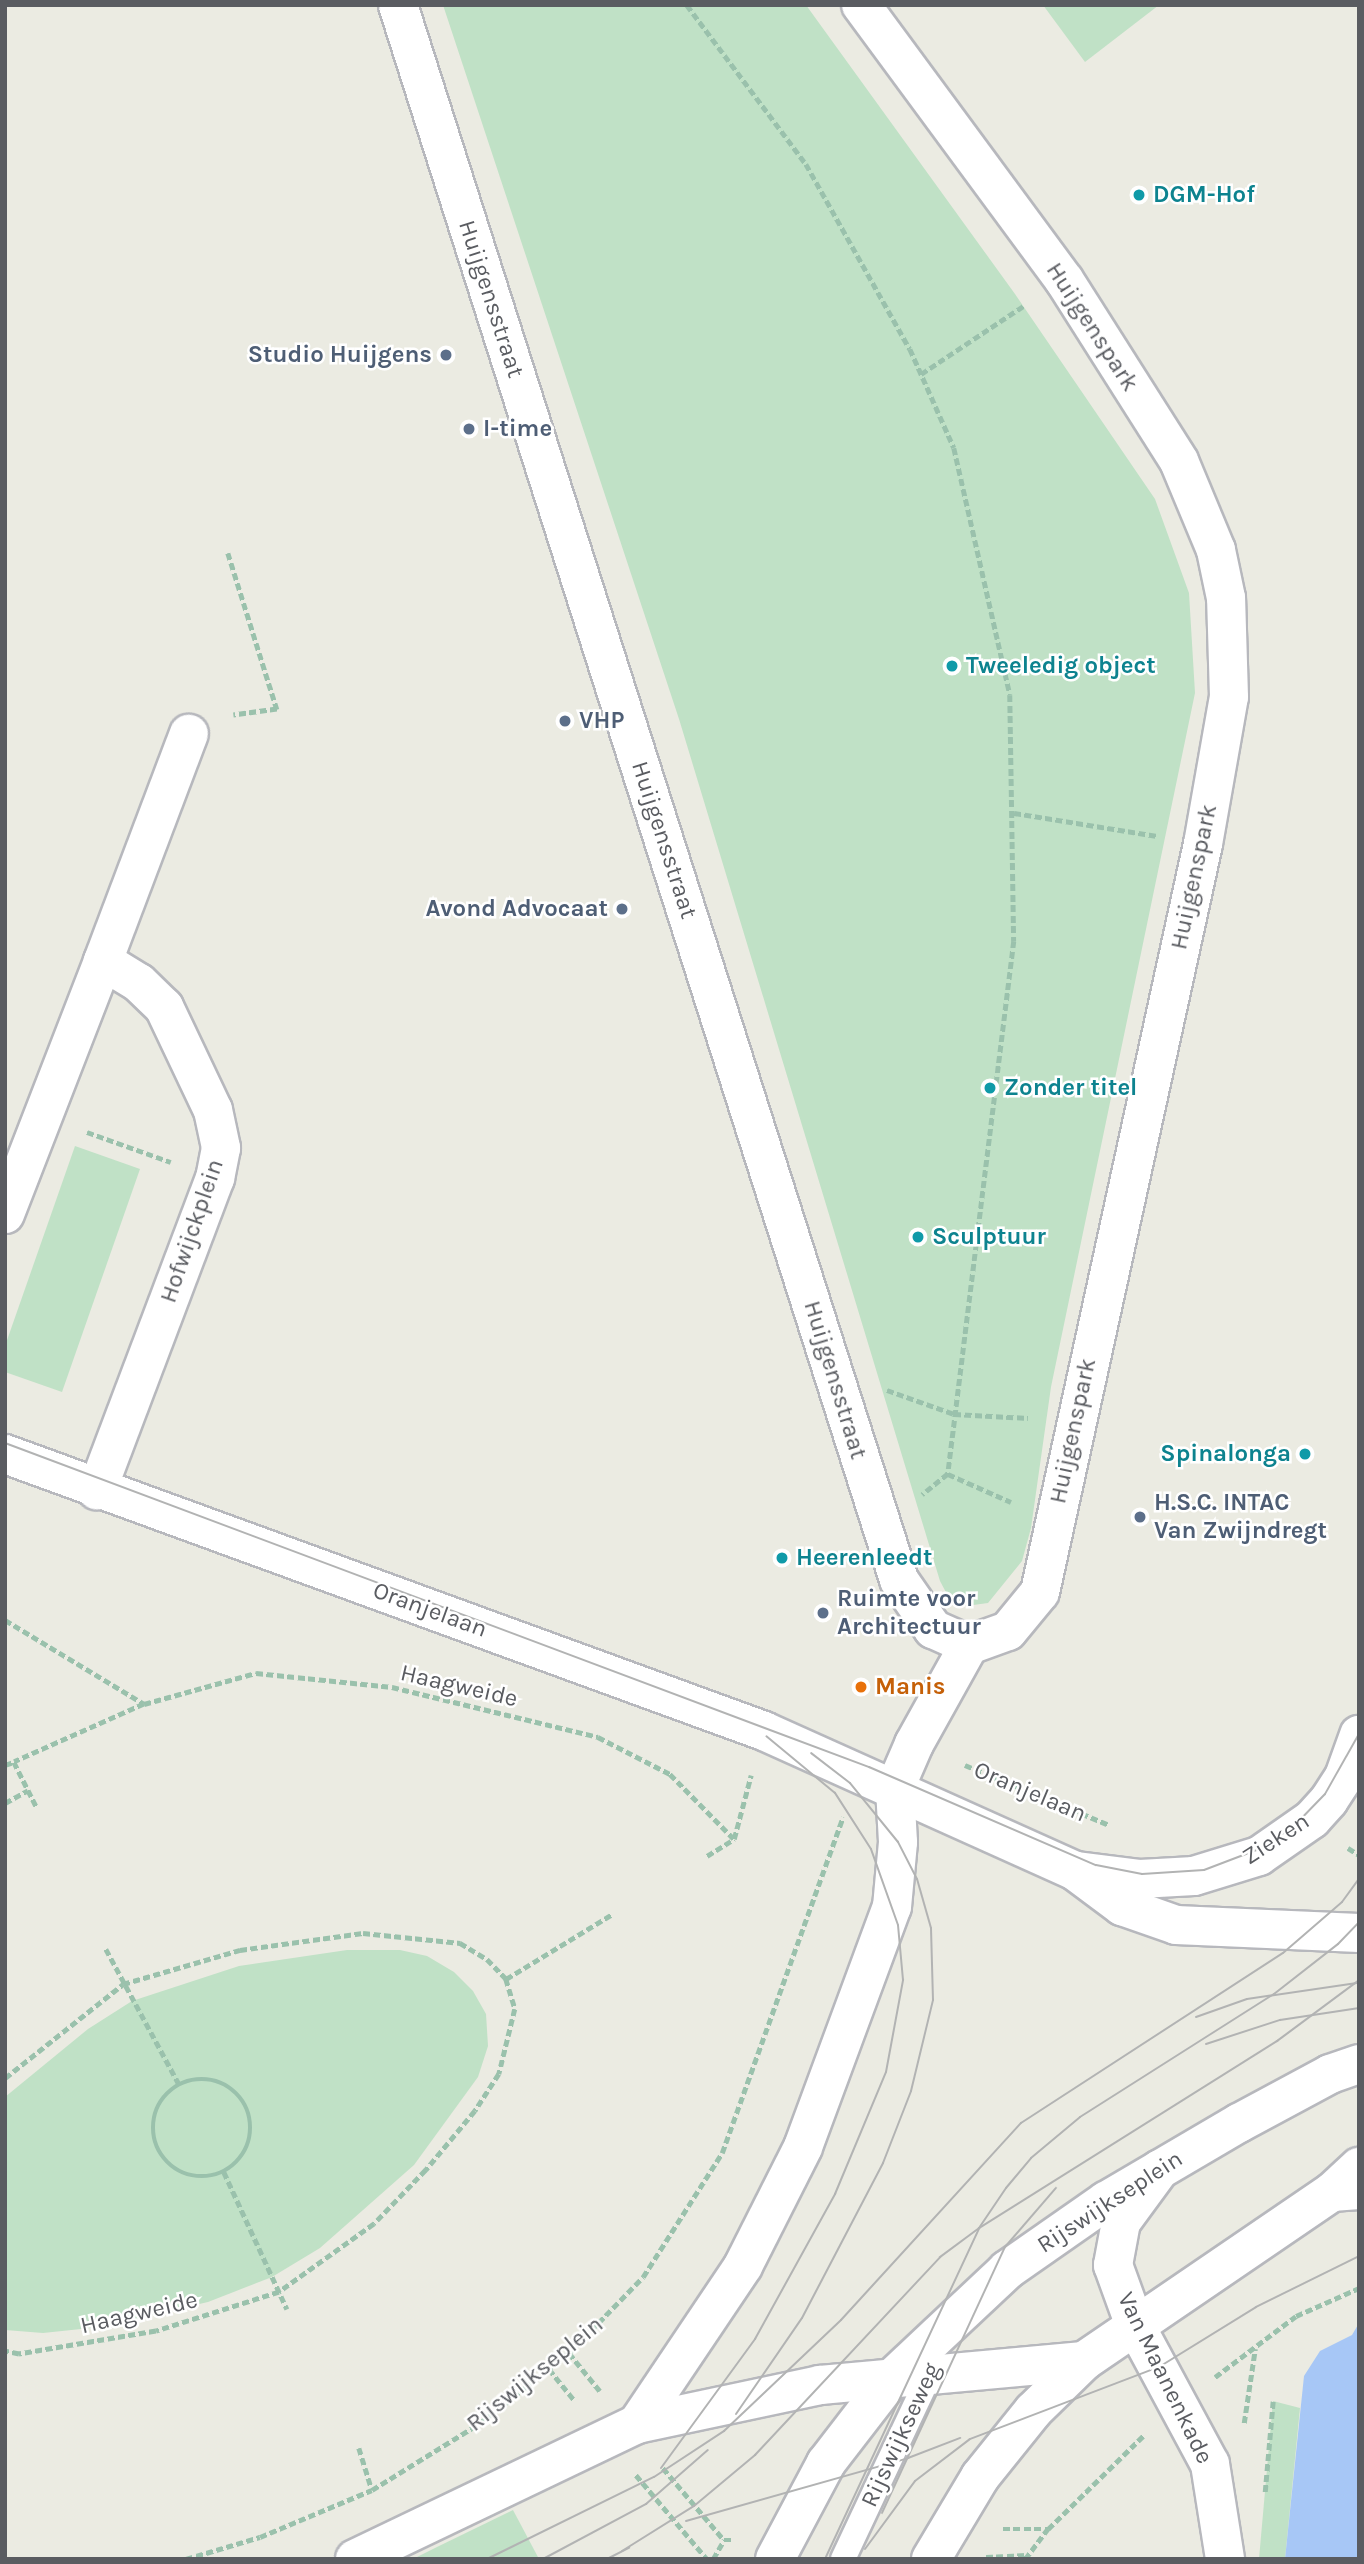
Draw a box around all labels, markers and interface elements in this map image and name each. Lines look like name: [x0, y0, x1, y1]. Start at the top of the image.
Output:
place label: DGM-Hof: [1153, 181, 1255, 209]
marker: DGM-Hof: [1131, 187, 1147, 203]
street label: Huijgensstraat: [452, 217, 530, 381]
street label: Huijgenspark: [1040, 257, 1144, 397]
place label: Studio Huijgens: [248, 341, 432, 369]
marker: Studio Huijgens: [438, 347, 454, 363]
place label: I-time: [483, 415, 552, 443]
marker: I-time: [461, 421, 477, 437]
place label: Tweeledig object: [966, 652, 1156, 680]
marker: Tweeledig object: [944, 658, 960, 674]
place label: VHP: [579, 707, 624, 735]
marker: VHP: [557, 713, 573, 729]
street label: Huijgensstraat: [625, 758, 703, 922]
street label: Huijgenspark: [1165, 802, 1223, 952]
place label: Avond Advocaat: [426, 895, 608, 923]
marker: Avond Advocaat: [614, 901, 630, 917]
place label: Zonder titel: [1004, 1074, 1137, 1102]
marker: Zonder titel: [982, 1080, 998, 1096]
street label: Hofwijckplein: [154, 1155, 230, 1307]
place label: Sculptuur: [932, 1223, 1046, 1251]
marker: Sculptuur: [910, 1229, 926, 1245]
street label: Huijgensstraat: [797, 1297, 873, 1463]
street label: Huijgenspark: [1044, 1356, 1102, 1506]
place label: Spinalonga: [1160, 1440, 1291, 1468]
marker: Spinalonga: [1297, 1446, 1313, 1462]
place label: H.S.C. INTAC Van Zwijndregt: [1154, 1489, 1327, 1545]
marker: H.S.C. INTAC Van Zwijndregt: [1132, 1509, 1148, 1525]
place label: Heerenleedt: [796, 1544, 932, 1572]
marker: Heerenleedt: [774, 1550, 790, 1566]
street label: Oranjelaan: [369, 1576, 491, 1644]
place label: Ruimte voor Architectuur: [837, 1585, 981, 1641]
marker: Ruimte voor Architectuur: [815, 1605, 831, 1621]
street label: Haagweide: [398, 1659, 520, 1713]
place label: Manis: [875, 1673, 946, 1701]
marker: Manis: [853, 1679, 869, 1695]
street label: Oranjelaan: [969, 1755, 1091, 1829]
street label: Zieken: [1237, 1807, 1315, 1871]
street label: Rijswijkseplein: [1032, 2144, 1188, 2260]
street label: Haagweide: [78, 2286, 200, 2340]
street label: Van Maanenkade: [1111, 2287, 1219, 2469]
street label: Rijswijkseplein: [461, 2310, 609, 2438]
street label: Rijswijkseweg: [855, 2358, 947, 2512]

